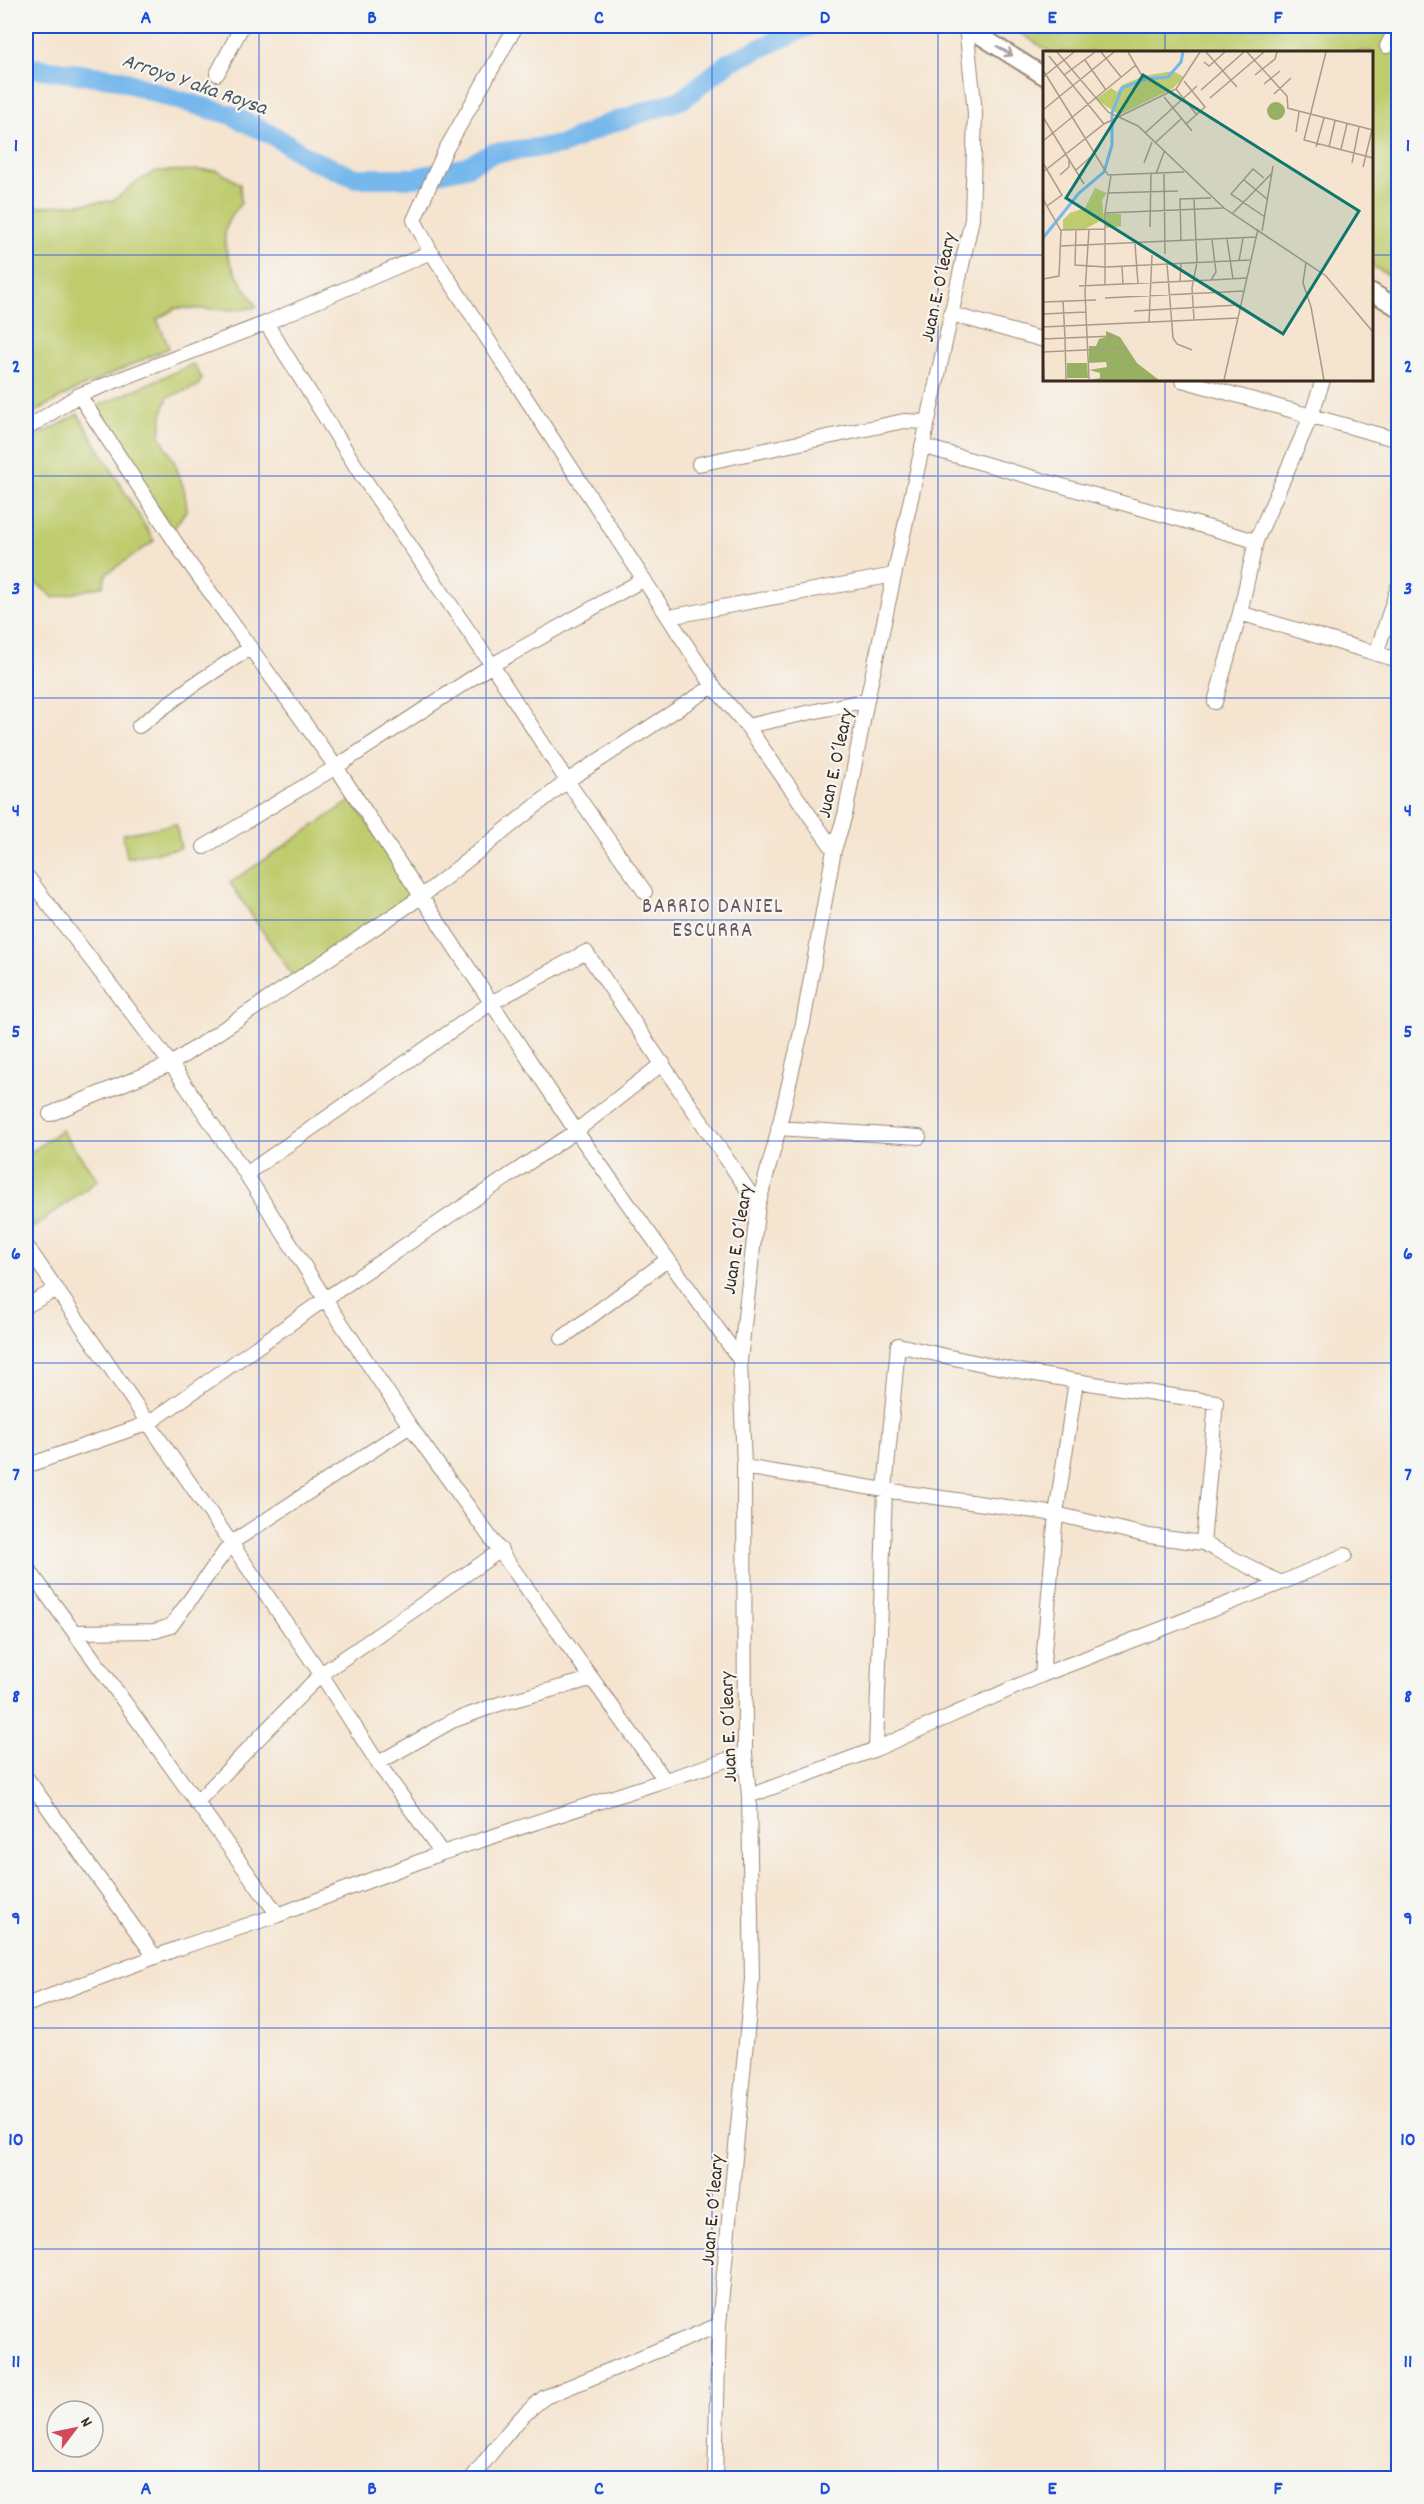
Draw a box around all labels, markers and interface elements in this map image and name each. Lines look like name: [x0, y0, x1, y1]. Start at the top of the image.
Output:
text: A: [141, 5, 152, 33]
text: B: [367, 5, 377, 33]
text: C: [594, 5, 604, 33]
text: D: [820, 5, 831, 33]
text: E: [1047, 5, 1057, 33]
text: F: [1274, 5, 1284, 33]
one-way arrow: [996, 45, 1013, 57]
water label: Arroyo Y aka Roysa: [118, 47, 272, 125]
inset map: [1043, 51, 1373, 381]
text: 1: [14, 133, 18, 161]
text: 1: [1406, 133, 1410, 161]
street label: Juan E. O´leary: [915, 230, 965, 345]
text: 2: [12, 354, 20, 382]
text: 2: [1404, 354, 1412, 382]
text: 3: [12, 576, 20, 604]
text: 3: [1404, 576, 1412, 604]
street label: Juan E. O´leary: [812, 706, 862, 821]
text: 4: [12, 798, 20, 826]
text: 4: [1404, 798, 1412, 826]
district label: BARRIO DANIEL ESCURRA: [642, 893, 784, 947]
text: 5: [11, 1019, 21, 1047]
text: 5: [1403, 1019, 1413, 1047]
street label: Juan E. O´leary: [716, 1182, 762, 1296]
text: 6: [11, 1241, 21, 1269]
text: 6: [1403, 1241, 1413, 1269]
text: 7: [12, 1462, 20, 1490]
text: 7: [1404, 1462, 1412, 1490]
street label: Juan E. O´leary: [714, 1670, 746, 1783]
text: 8: [12, 1684, 20, 1712]
text: 8: [1404, 1684, 1412, 1712]
text: 9: [11, 1906, 21, 1934]
text: 9: [1403, 1906, 1413, 1934]
text: 10: [8, 2127, 24, 2155]
text: 10: [1400, 2127, 1416, 2155]
street label: Juan E. O´leary: [695, 2153, 733, 2267]
text: 11: [12, 2349, 20, 2377]
text: 11: [1404, 2349, 1412, 2377]
north arrow: [45, 2399, 105, 2459]
text: N: [74, 2413, 97, 2432]
text: A: [141, 2476, 152, 2504]
text: B: [367, 2476, 377, 2504]
text: C: [594, 2476, 604, 2504]
text: D: [820, 2476, 831, 2504]
text: E: [1047, 2476, 1057, 2504]
text: F: [1274, 2476, 1284, 2504]

